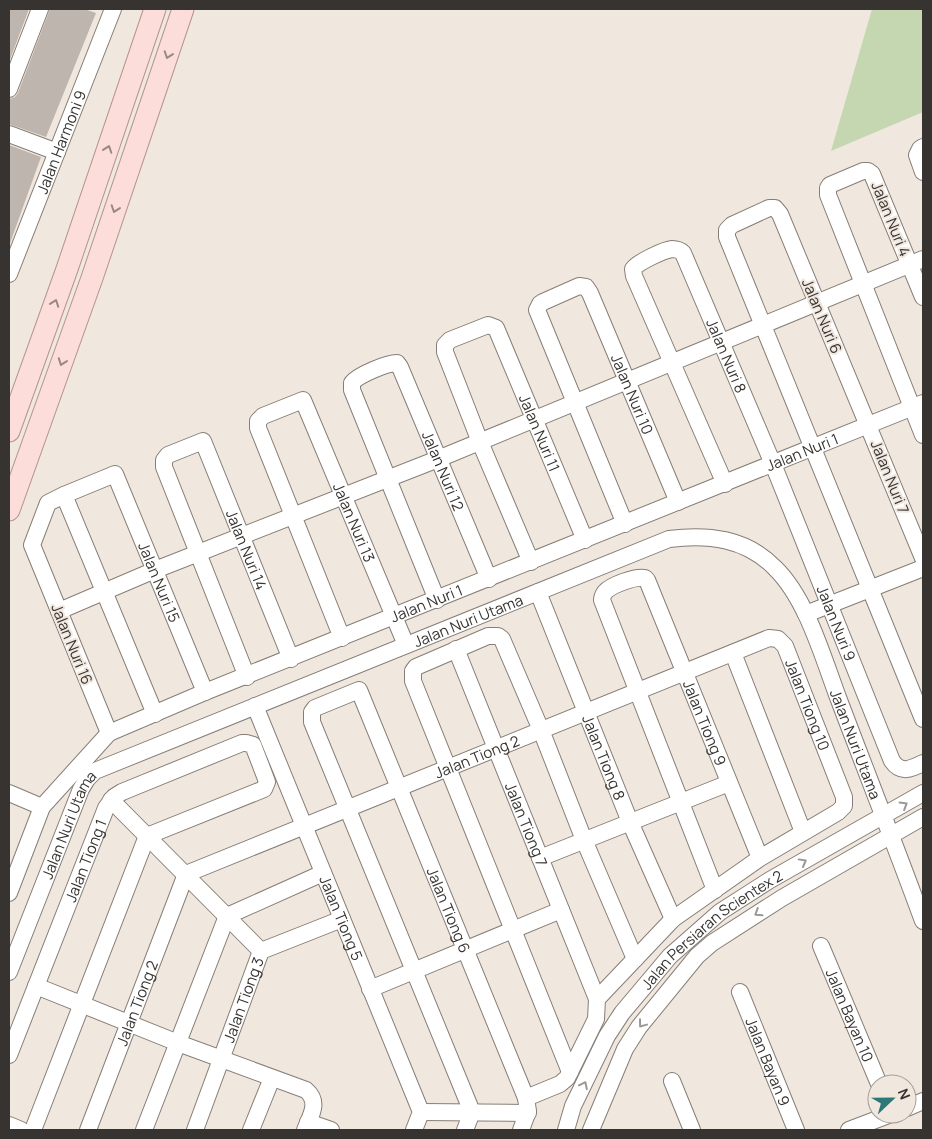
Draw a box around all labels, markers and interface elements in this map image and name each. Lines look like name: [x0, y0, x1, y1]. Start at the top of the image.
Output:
one-way arrow: [163, 50, 173, 59]
street label: Jalan Harmoni 9: [31, 87, 91, 197]
one-way arrow: [102, 145, 112, 154]
street label: Jalan Nuri 4: [866, 178, 916, 260]
one-way arrow: [111, 204, 121, 213]
street label: Jalan Nuri 6: [797, 275, 847, 357]
one-way arrow: [49, 299, 59, 308]
street label: Jalan Nuri 8: [702, 315, 752, 396]
street label: Jalan Nuri 10: [606, 351, 659, 437]
one-way arrow: [58, 357, 68, 366]
street label: Jalan Nuri 11: [514, 391, 566, 475]
street label: Jalan Nuri 12: [417, 428, 470, 514]
street label: Jalan Nuri 1: [763, 428, 841, 476]
street label: Jalan Nuri 7: [866, 437, 914, 517]
street label: Jalan Nuri 13: [328, 479, 380, 565]
street label: Jalan Nuri 14: [221, 506, 273, 593]
street label: Jalan Nuri 15: [134, 539, 185, 625]
street label: Jalan Nuri 1: [387, 579, 466, 627]
street label: Jalan Nuri 9: [812, 582, 861, 664]
street label: Jalan Nuri Utama: [410, 589, 526, 652]
street label: Jalan Nuri 16: [46, 601, 98, 687]
street label: Jalan Tiong 10: [781, 656, 835, 753]
street label: Jalan Tiong 9: [678, 677, 732, 769]
street label: Jalan Nuri Utama: [825, 686, 886, 802]
street label: Jalan Tiong 8: [578, 712, 631, 803]
street label: Jalan Tiong 2: [431, 730, 523, 783]
street label: Jalan Nuri Utama: [36, 765, 101, 882]
street label: Jalan Tiong 7: [500, 779, 553, 869]
one-way arrow: [898, 802, 907, 812]
street label: Jalan Tiong 1: [60, 816, 111, 905]
one-way arrow: [797, 858, 806, 868]
street label: Jalan Tiong 6: [422, 864, 476, 956]
street label: Jalan Persiaran Scientex 2: [636, 865, 786, 994]
street label: Jalan Tiong 5: [315, 872, 368, 964]
one-way arrow: [755, 907, 764, 916]
street label: Jalan Tiong 3: [218, 954, 268, 1045]
street label: Jalan Tiong 2: [111, 957, 162, 1049]
street label: Jalan Bayan 10: [821, 965, 879, 1065]
street label: Jalan Bayan 9: [741, 1014, 795, 1109]
one-way arrow: [639, 1018, 648, 1028]
north arrow: [867, 1074, 917, 1124]
one-way arrow: [577, 1081, 588, 1090]
text: N: [894, 1086, 915, 1102]

